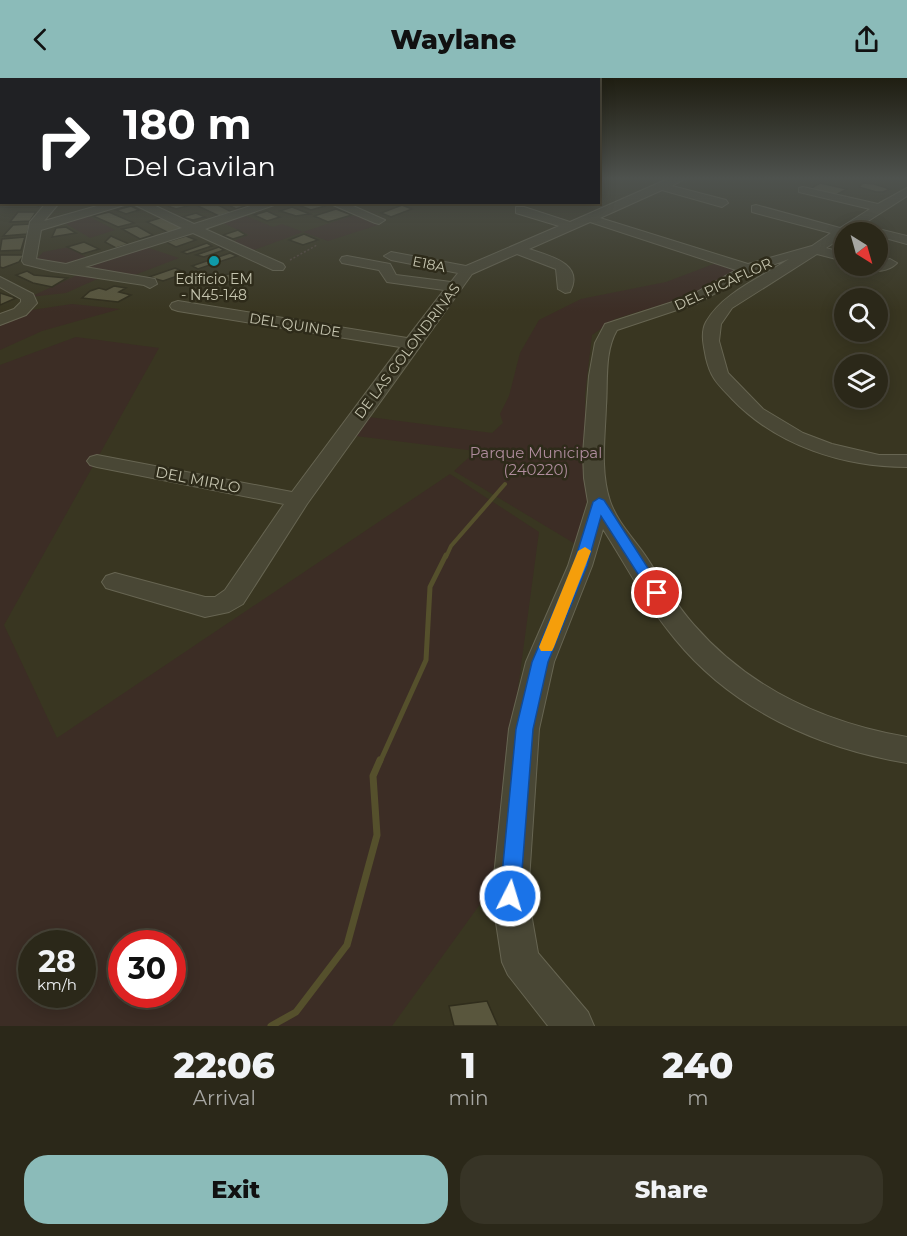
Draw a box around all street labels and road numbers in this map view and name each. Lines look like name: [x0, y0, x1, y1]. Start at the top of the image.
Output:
street label: E18A: [411, 252, 448, 276]
street label: DEL PICAFLOR: [671, 254, 775, 314]
street label: DE LAS GOLONDRINAS: [350, 280, 464, 422]
street label: DEL QUINDE: [248, 309, 342, 341]
street label: DEL MIRLO: [154, 462, 242, 497]

